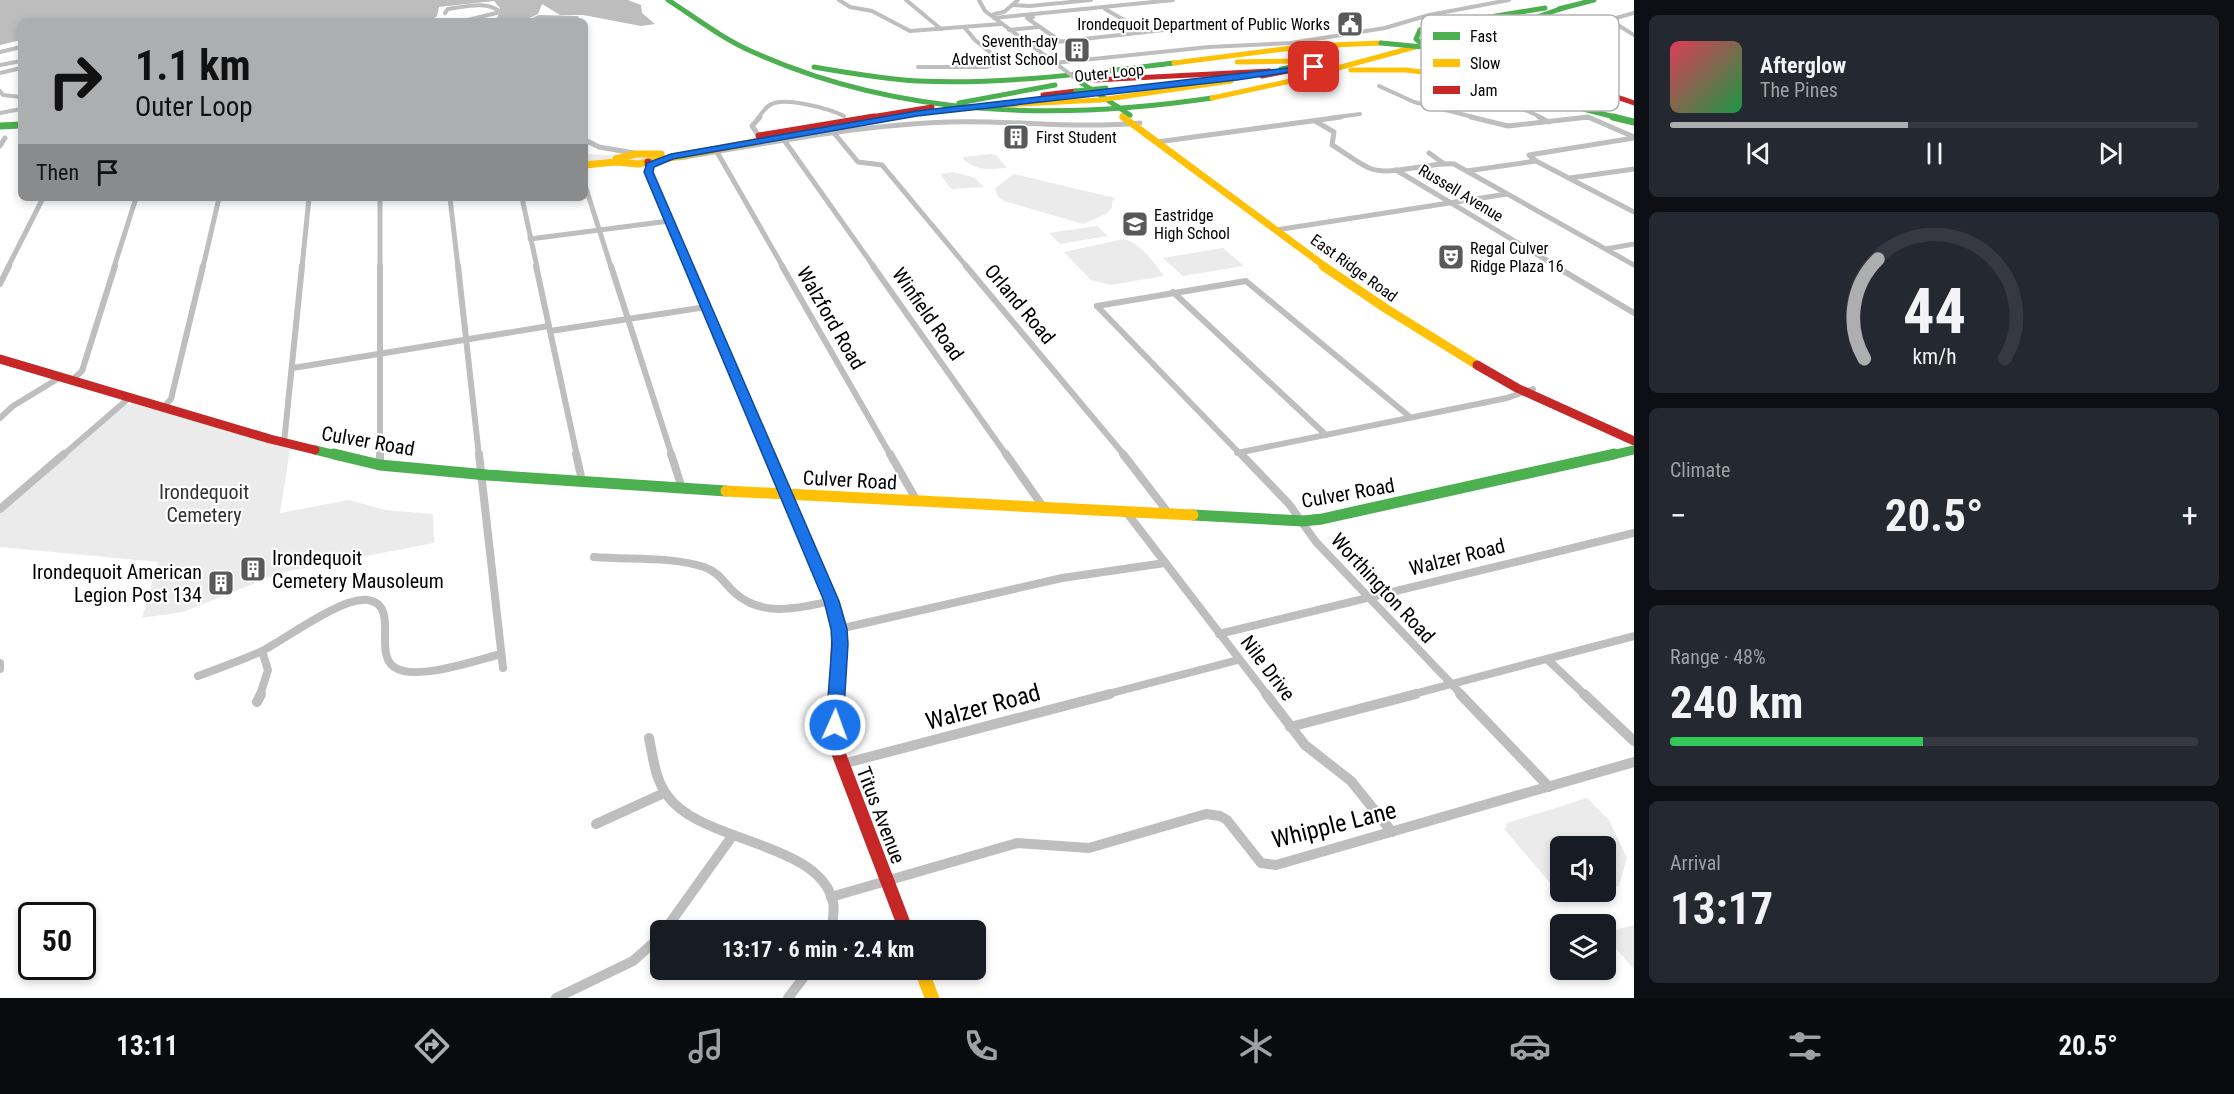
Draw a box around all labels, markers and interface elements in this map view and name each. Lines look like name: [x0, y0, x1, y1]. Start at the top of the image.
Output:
public building icon: Irondequoit Department of Public Works: [1335, 9, 1365, 39]
place label: Irondequoit Department of Public Works: [1077, 15, 1330, 34]
legend: [1421, 15, 1619, 111]
text: Fast: [1470, 27, 1497, 46]
place label: Seventh-day Adventist School: [952, 32, 1058, 69]
building icon: Seventh-day Adventist School: [1062, 35, 1092, 65]
text: 1.1 km: [135, 41, 251, 90]
pin: [1288, 41, 1339, 92]
icon: right: [36, 42, 114, 120]
icon: arrive: [1297, 50, 1330, 83]
text: Afterglow: [1760, 53, 1846, 78]
text: Slow: [1470, 54, 1500, 73]
street label: Outer Loop: [1073, 60, 1145, 86]
text: The Pines: [1760, 78, 1838, 102]
text: Jam: [1470, 81, 1497, 100]
text: Outer Loop: [135, 91, 253, 123]
building icon: First Student: [1001, 122, 1031, 152]
place label: First Student: [1036, 128, 1117, 147]
icon: previous: [1742, 137, 1775, 170]
icon: pause: [1918, 137, 1951, 170]
icon: next: [2094, 137, 2127, 170]
icon: arrive: [91, 156, 124, 189]
text: Then: [36, 160, 79, 185]
street label: Russell Avenue: [1415, 160, 1507, 226]
place label: Eastridge High School: [1154, 206, 1230, 243]
school or university icon: Eastridge High School: [1120, 209, 1150, 239]
street label: East Ridge Road: [1307, 230, 1401, 306]
place label: Regal Culver Ridge Plaza 16: [1470, 239, 1564, 276]
theatre icon: Regal Culver Ridge Plaza 16: [1436, 242, 1466, 272]
street label: Orland Road: [980, 259, 1060, 349]
street label: Walzford Road: [792, 262, 870, 374]
street label: Winfield Road: [887, 263, 969, 365]
text: 44: [1902, 276, 1966, 349]
text: km/h: [1912, 345, 1956, 370]
street label: Culver Road: [320, 421, 416, 461]
text: Climate: [1670, 458, 1730, 482]
street label: Culver Road: [802, 466, 898, 494]
street label: Culver Road: [1300, 473, 1396, 513]
park label: Irondequoit Cemetery: [159, 480, 249, 527]
text: 20.5°: [1885, 489, 1983, 542]
text: −: [1670, 496, 1687, 535]
text: +: [2182, 496, 2198, 535]
street label: Worthington Road: [1326, 528, 1440, 648]
street label: Walzer Road: [1407, 534, 1507, 580]
place label: Irondequoit Cemetery Mausoleum: [272, 546, 444, 593]
building icon: Irondequoit Cemetery Mausoleum: [238, 554, 268, 584]
place label: Irondequoit American Legion Post 134: [32, 560, 202, 607]
building icon: Irondequoit American Legion Post 134: [206, 568, 236, 598]
street label: Nile Drive: [1236, 631, 1300, 705]
text: Range · 48%: [1670, 645, 1766, 669]
text: 240 km: [1670, 676, 1803, 729]
street label: Walzer Road: [923, 678, 1043, 736]
position arrow: [803, 693, 867, 757]
street label: Titus Avenue: [852, 763, 910, 867]
street label: Whipple Lane: [1269, 796, 1399, 854]
map controls: [1550, 836, 1616, 980]
button: sound: [1550, 836, 1616, 902]
text: Arrival: [1670, 851, 1721, 875]
text: 13:17: [1670, 882, 1773, 935]
speed limit sign: 50: [18, 902, 96, 980]
button: layers: [1550, 914, 1616, 980]
text: 13:17 · 6 min · 2.4 km: [722, 937, 914, 962]
icon: directions: [411, 1025, 453, 1067]
icon: music: [685, 1025, 727, 1067]
icon: phone: [960, 1025, 1002, 1067]
icon: climate: [1235, 1025, 1277, 1067]
icon: car: [1509, 1025, 1551, 1067]
icon: filters: [1784, 1025, 1826, 1067]
text: 13:11: [116, 1030, 178, 1062]
text: 20.5°: [2058, 1030, 2118, 1062]

